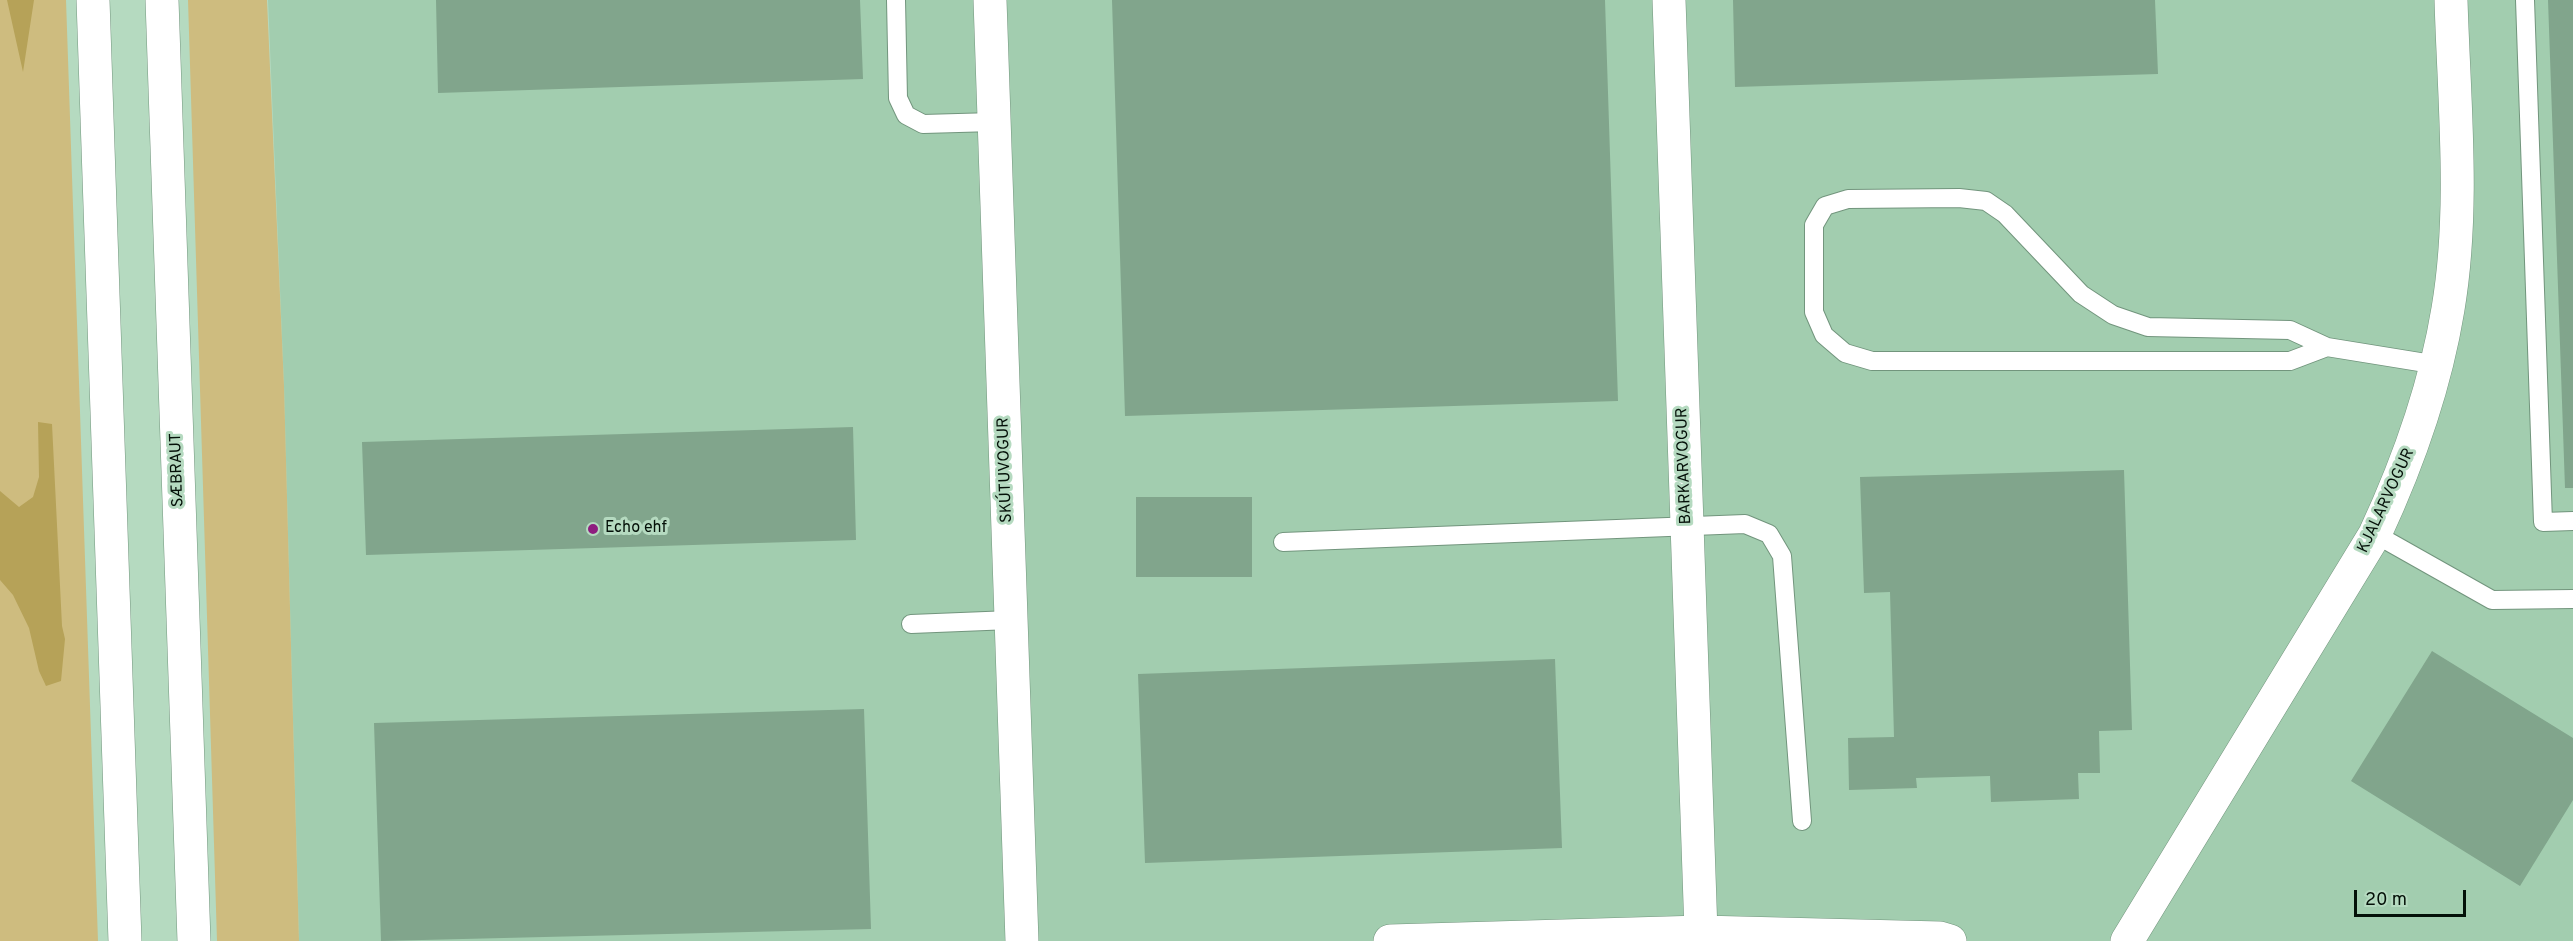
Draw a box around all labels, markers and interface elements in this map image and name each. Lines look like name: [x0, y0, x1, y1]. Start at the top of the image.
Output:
street label: BARKARVOGUR: [1673, 407, 1697, 525]
street label: SKÚTUVOGUR: [995, 417, 1017, 523]
street label: SÆBRAUT: [167, 432, 189, 508]
street label: KJALARVOGUR: [2354, 446, 2420, 556]
place label: Echo ehf: [605, 519, 667, 539]
marker: Echo ehf: [586, 522, 600, 536]
scale bar: [2357, 878, 2470, 916]
text: 20 m: [2365, 889, 2407, 912]

